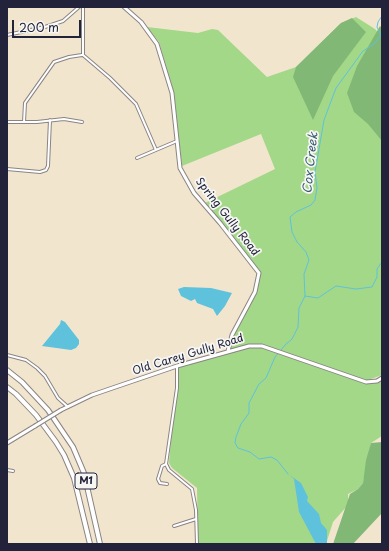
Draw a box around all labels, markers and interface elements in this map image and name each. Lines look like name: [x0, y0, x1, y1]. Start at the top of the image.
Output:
scale bar: [14, 12, 83, 38]
text: 200 m: [19, 18, 59, 36]
water label: Cox Creek: [301, 132, 321, 194]
street label: Spring Gully Road: [192, 175, 262, 259]
street label: Old Carey Gully Road: [131, 332, 245, 378]
road number: M1: [75, 473, 97, 489]

